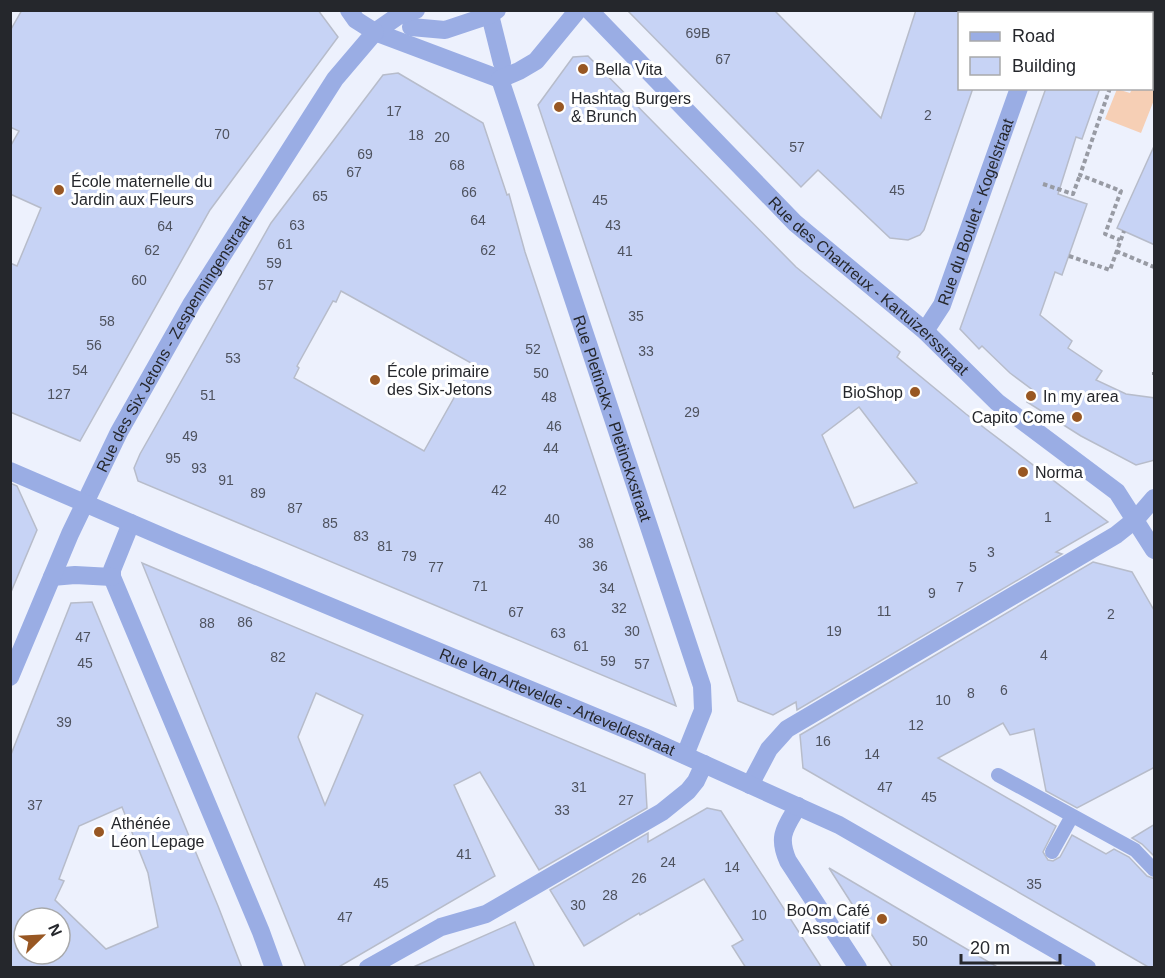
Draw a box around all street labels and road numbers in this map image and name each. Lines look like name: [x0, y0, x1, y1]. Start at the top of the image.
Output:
street label: Rue du Boulet - Kogelstraat: [935, 116, 1017, 307]
street label: Rue des Chartreux - Kartuizersstraat: [765, 193, 972, 379]
street label: Rue des Six Jetons - Zespenningenstraat: [93, 212, 255, 475]
street label: Rue Pletinckx - Pletinckxstraat: [570, 313, 655, 524]
street label: Rue Van Artevelde - Arteveldestraat: [437, 645, 678, 759]

